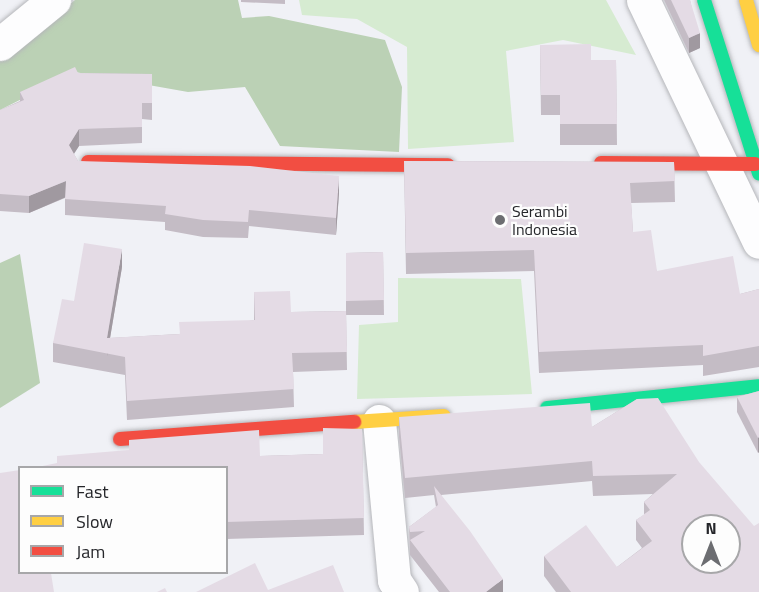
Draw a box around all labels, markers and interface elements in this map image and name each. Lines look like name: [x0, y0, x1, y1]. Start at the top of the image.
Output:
place label: Serambi Indonesia: [512, 201, 577, 239]
marker: Serambi Indonesia: [493, 213, 507, 227]
legend: [18, 466, 228, 574]
text: Fast: [76, 478, 109, 505]
text: Slow: [76, 508, 113, 535]
north arrow: [681, 514, 741, 574]
text: N: [705, 516, 717, 540]
text: Jam: [76, 538, 105, 565]

